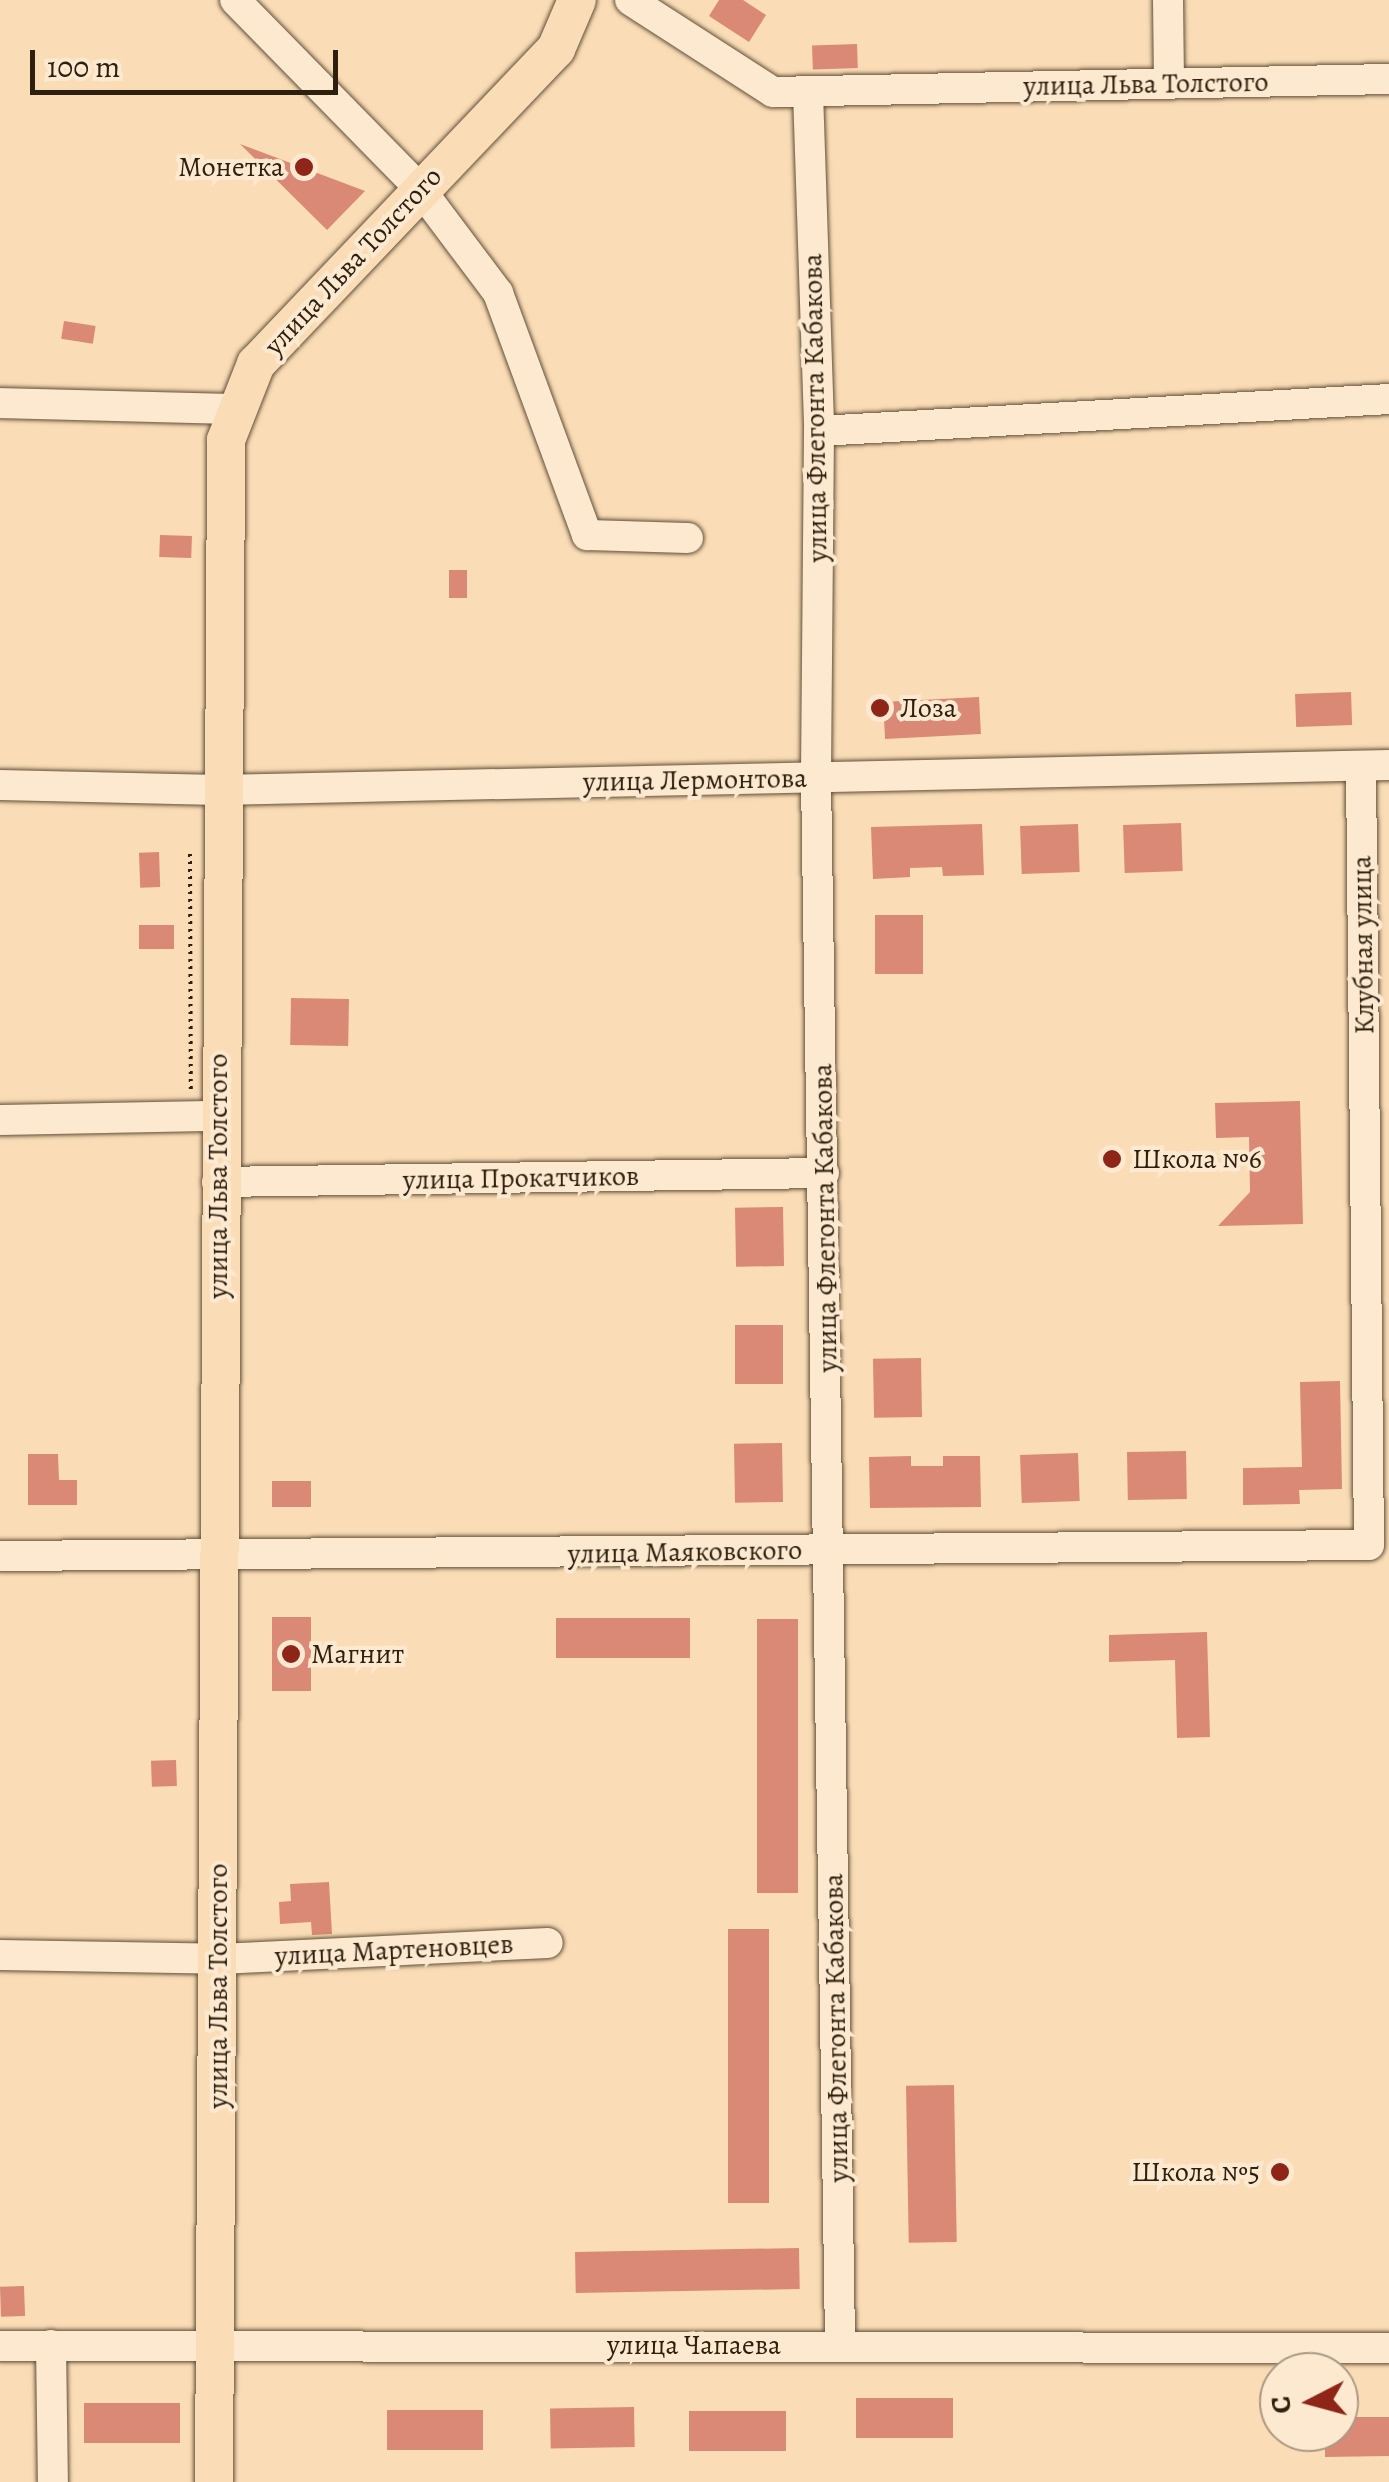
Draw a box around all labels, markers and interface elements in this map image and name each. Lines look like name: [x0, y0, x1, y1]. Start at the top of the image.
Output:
scale bar: [35, 30, 342, 92]
text: 100 m: [47, 47, 120, 87]
street label: улица Льва Толстого: [1023, 65, 1269, 103]
place label: Монетка: [178, 150, 284, 184]
marker: Монетка: [293, 156, 315, 178]
street label: улица Льва Толстого: [257, 160, 449, 362]
street label: улица Флегонта Кабакова: [796, 253, 834, 563]
place label: Лоза: [900, 691, 957, 725]
marker: Лоза: [869, 697, 891, 719]
street label: улица Лермонтова: [583, 761, 807, 799]
street label: Клубная улица: [1345, 855, 1381, 1035]
street label: улица Льва Толстого: [201, 1053, 235, 1299]
street label: улица Флегонта Кабакова: [806, 1063, 844, 1373]
place label: Школа №6: [1132, 1142, 1262, 1176]
marker: Школа №6: [1101, 1148, 1123, 1170]
street label: улица Прокатчиков: [403, 1159, 639, 1197]
street label: улица Маяковского: [568, 1533, 802, 1571]
place label: Магнит: [311, 1637, 404, 1671]
marker: Магнит: [280, 1643, 302, 1665]
street label: улица Льва Толстого: [201, 1863, 235, 2109]
street label: улица Флегонта Кабакова: [817, 1873, 855, 2183]
street label: улица Мартеновцев: [274, 1927, 514, 1973]
place label: Школа №5: [1131, 2155, 1260, 2189]
marker: Школа №5: [1269, 2161, 1291, 2183]
street label: улица Чапаева: [607, 2328, 781, 2362]
north arrow: [1259, 2352, 1359, 2452]
text: С: [1261, 2394, 1301, 2415]

